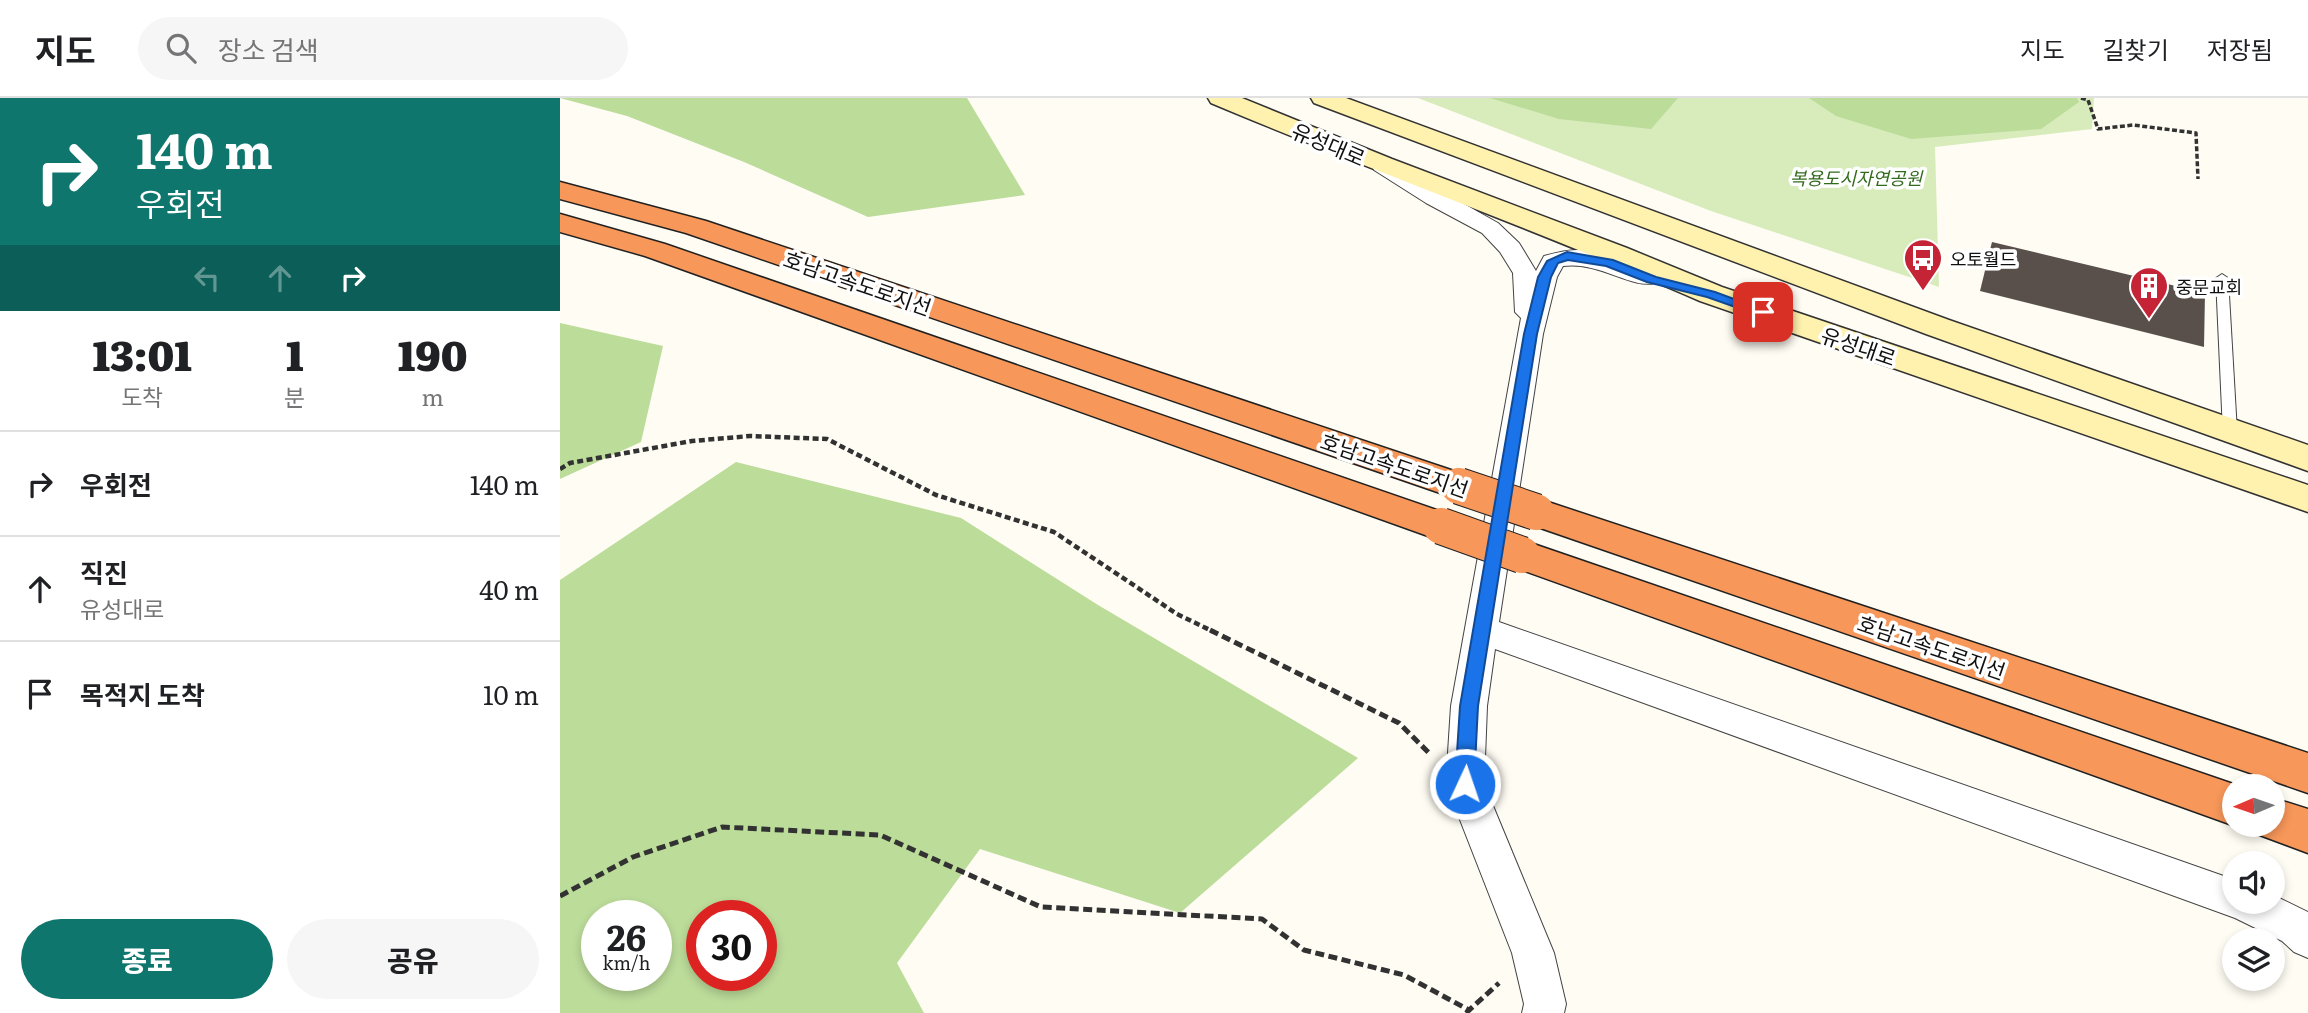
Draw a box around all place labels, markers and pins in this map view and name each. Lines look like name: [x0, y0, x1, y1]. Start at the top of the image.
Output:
bus stop icon: 오토월드: [1902, 237, 1944, 292]
place label: 오토월드: [1950, 245, 2016, 272]
building icon: 중문교회: [2128, 265, 2170, 320]
place label: 중문교회: [2176, 273, 2242, 300]
pin: [1733, 282, 1793, 342]

